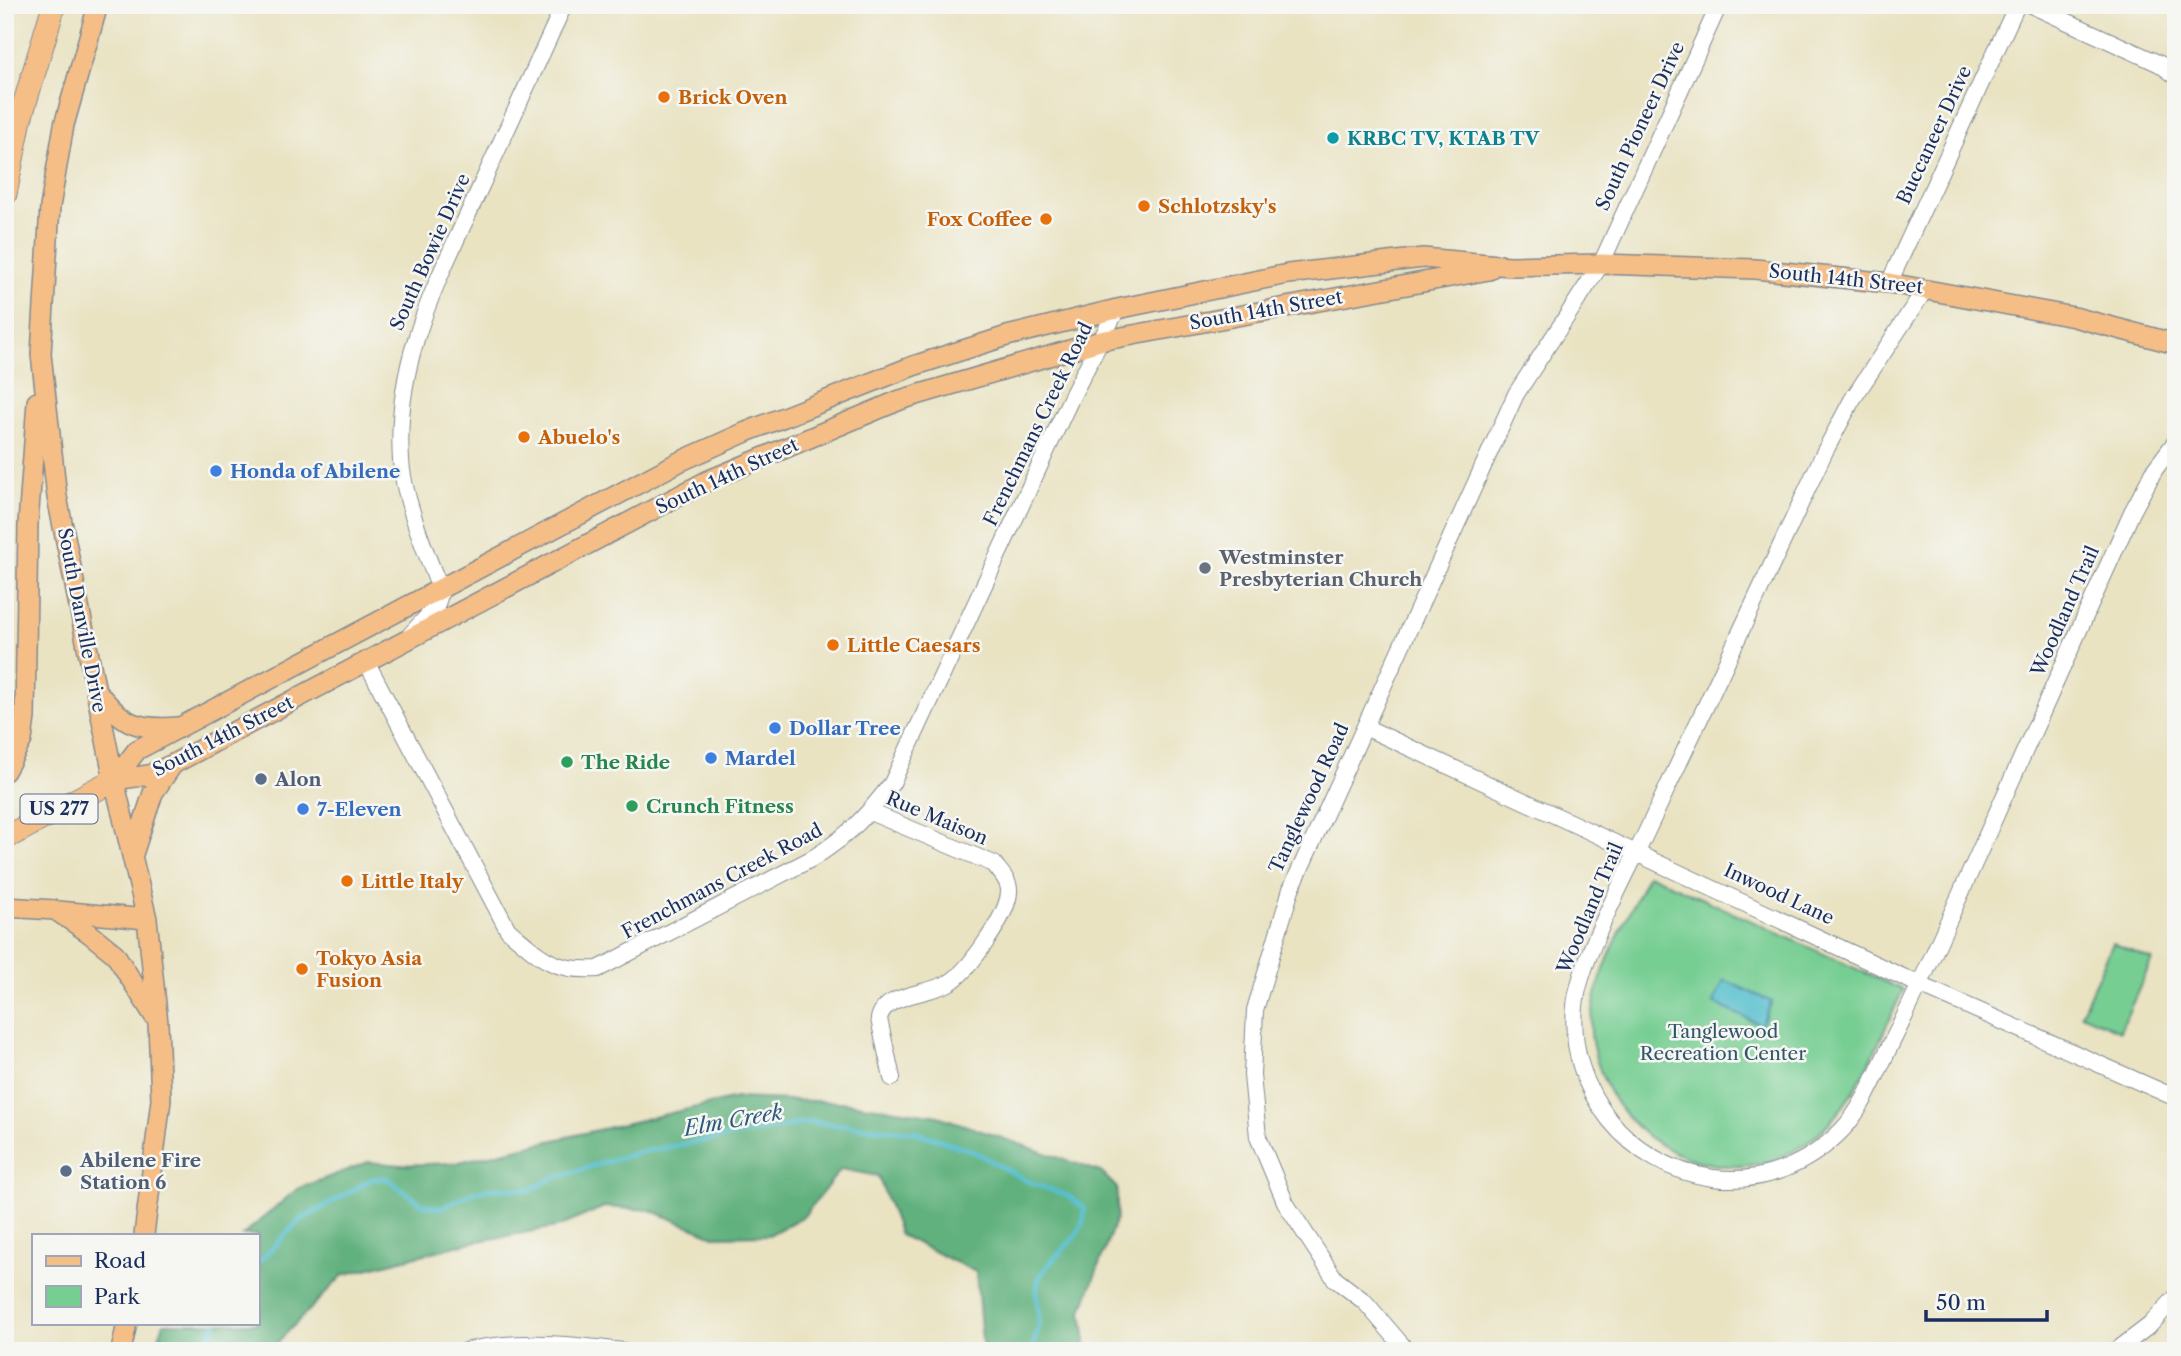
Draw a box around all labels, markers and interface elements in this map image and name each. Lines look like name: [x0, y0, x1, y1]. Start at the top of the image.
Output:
street label: South Pioneer Drive: [1591, 38, 1689, 214]
street label: Buccaneer Drive: [1892, 62, 1976, 208]
place label: Brick Oven: [678, 86, 787, 109]
marker: Brick Oven: [656, 89, 672, 105]
place label: KRBC TV, KTAB TV: [1347, 127, 1541, 150]
marker: KRBC TV, KTAB TV: [1325, 130, 1341, 146]
street label: South Bowie Drive: [385, 170, 475, 334]
place label: Schlotzsky's: [1158, 195, 1277, 218]
marker: Schlotzsky's: [1136, 198, 1152, 214]
place label: Fox Coffee: [927, 208, 1032, 231]
marker: Fox Coffee: [1038, 211, 1054, 227]
street label: South 14th Street: [1768, 259, 1925, 299]
street label: South 14th Street: [1188, 285, 1345, 335]
street label: Frenchmans Creek Road: [979, 318, 1098, 530]
place label: Abuelo's: [537, 426, 620, 449]
marker: Abuelo's: [516, 429, 532, 445]
street label: South 14th Street: [652, 433, 802, 519]
place label: Honda of Abilene: [230, 460, 400, 483]
marker: Honda of Abilene: [208, 463, 224, 479]
street label: South Danville Drive: [53, 526, 111, 714]
street label: Woodland Trail: [2026, 542, 2104, 681]
place label: Westminster Presbyterian Church: [1218, 546, 1422, 591]
marker: Westminster Presbyterian Church: [1197, 560, 1213, 576]
place label: Little Caesars: [847, 634, 981, 657]
marker: Little Caesars: [825, 637, 841, 653]
street label: South 14th Street: [149, 690, 297, 781]
place label: Dollar Tree: [789, 717, 901, 740]
street label: Tanglewood Road: [1264, 719, 1354, 876]
marker: Dollar Tree: [767, 720, 783, 736]
place label: Mardel: [725, 747, 796, 770]
marker: Mardel: [703, 750, 719, 766]
place label: The Ride: [581, 751, 670, 774]
marker: The Ride: [559, 754, 575, 770]
place label: Alon: [274, 768, 321, 791]
marker: Alon: [253, 771, 269, 787]
street label: Rue Maison: [883, 786, 991, 850]
road number: US 277: [20, 794, 98, 824]
place label: Crunch Fitness: [646, 795, 794, 818]
place label: 7-Eleven: [317, 798, 402, 821]
marker: Crunch Fitness: [624, 798, 640, 814]
marker: 7-Eleven: [295, 801, 311, 817]
street label: Frenchmans Creek Road: [618, 818, 827, 944]
street label: Woodland Trail: [1552, 839, 1628, 978]
street label: Inwood Lane: [1720, 858, 1838, 930]
place label: Little Italy: [361, 870, 465, 893]
marker: Little Italy: [339, 873, 355, 889]
place label: Tokyo Asia Fusion: [316, 947, 423, 992]
marker: Tokyo Asia Fusion: [294, 961, 310, 977]
park label: Tanglewood Recreation Center: [1640, 1020, 1806, 1065]
water label: Elm Creek: [680, 1099, 784, 1141]
place label: Abilene Fire Station 6: [79, 1149, 201, 1194]
marker: Abilene Fire Station 6: [58, 1163, 74, 1179]
legend: [32, 1234, 259, 1324]
text: Road: [94, 1248, 146, 1273]
scale bar: [1926, 1279, 2046, 1323]
text: Park: [94, 1284, 140, 1309]
text: 50 m: [1936, 1290, 1986, 1315]

